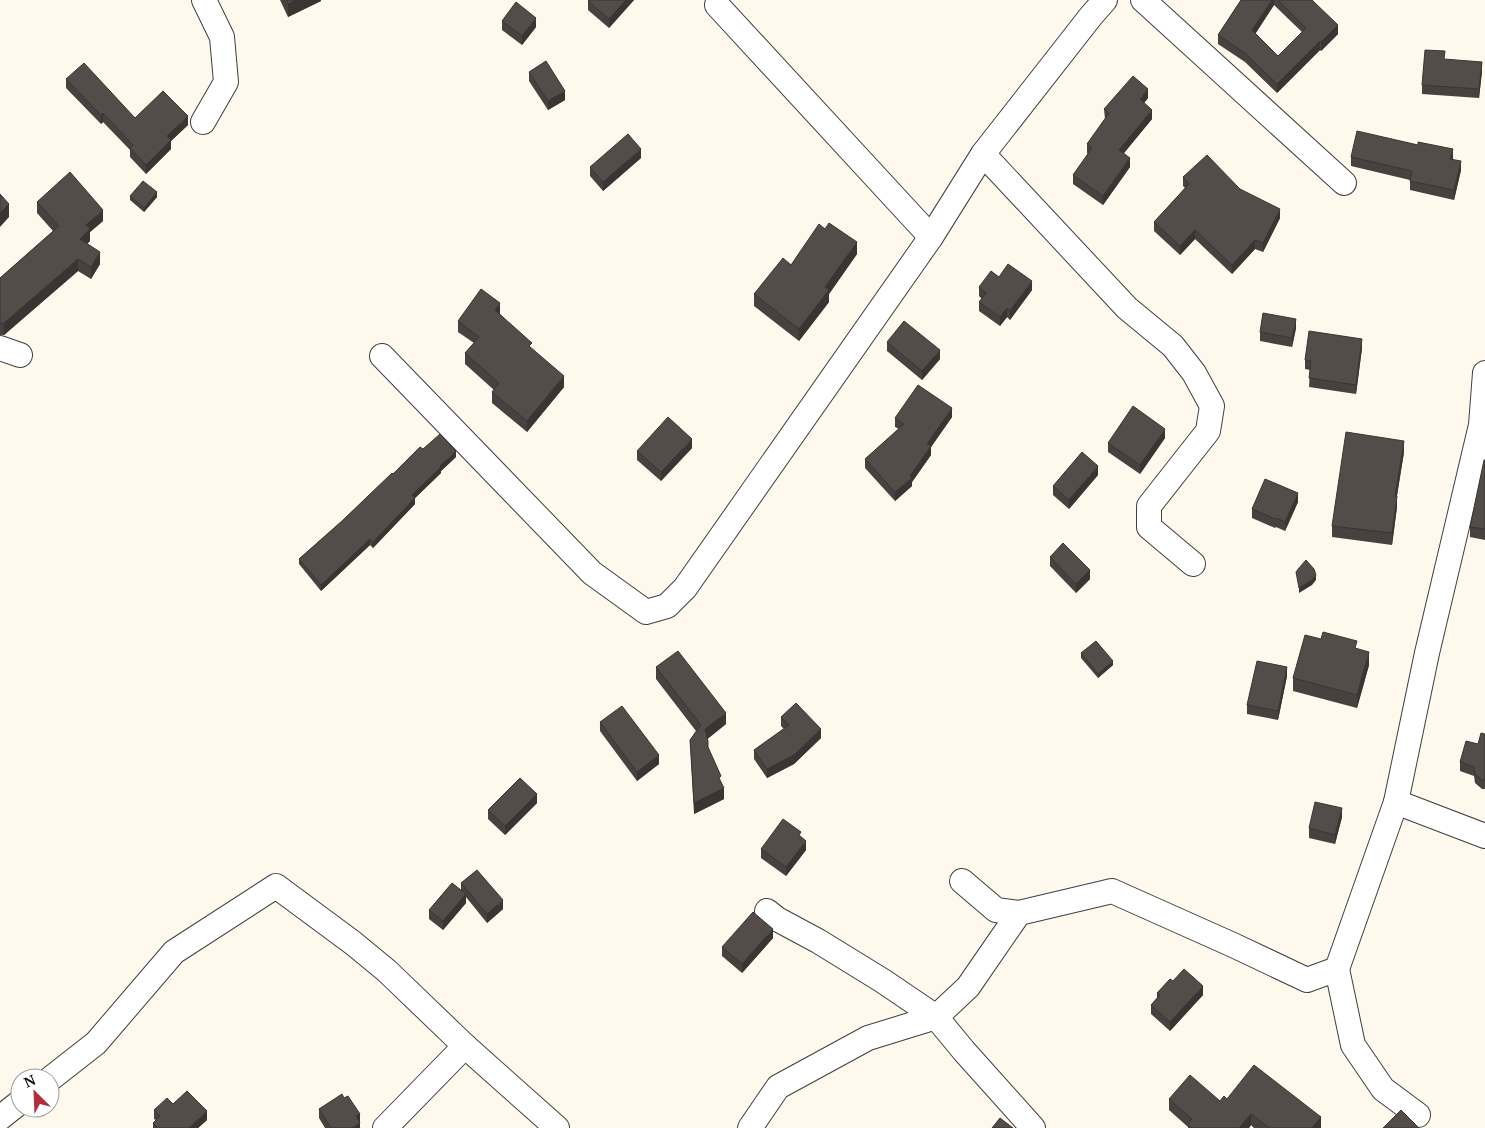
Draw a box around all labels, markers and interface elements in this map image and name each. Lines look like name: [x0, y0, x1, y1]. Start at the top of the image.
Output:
north arrow: [10, 1068, 60, 1118]
text: N: [21, 1070, 38, 1092]

